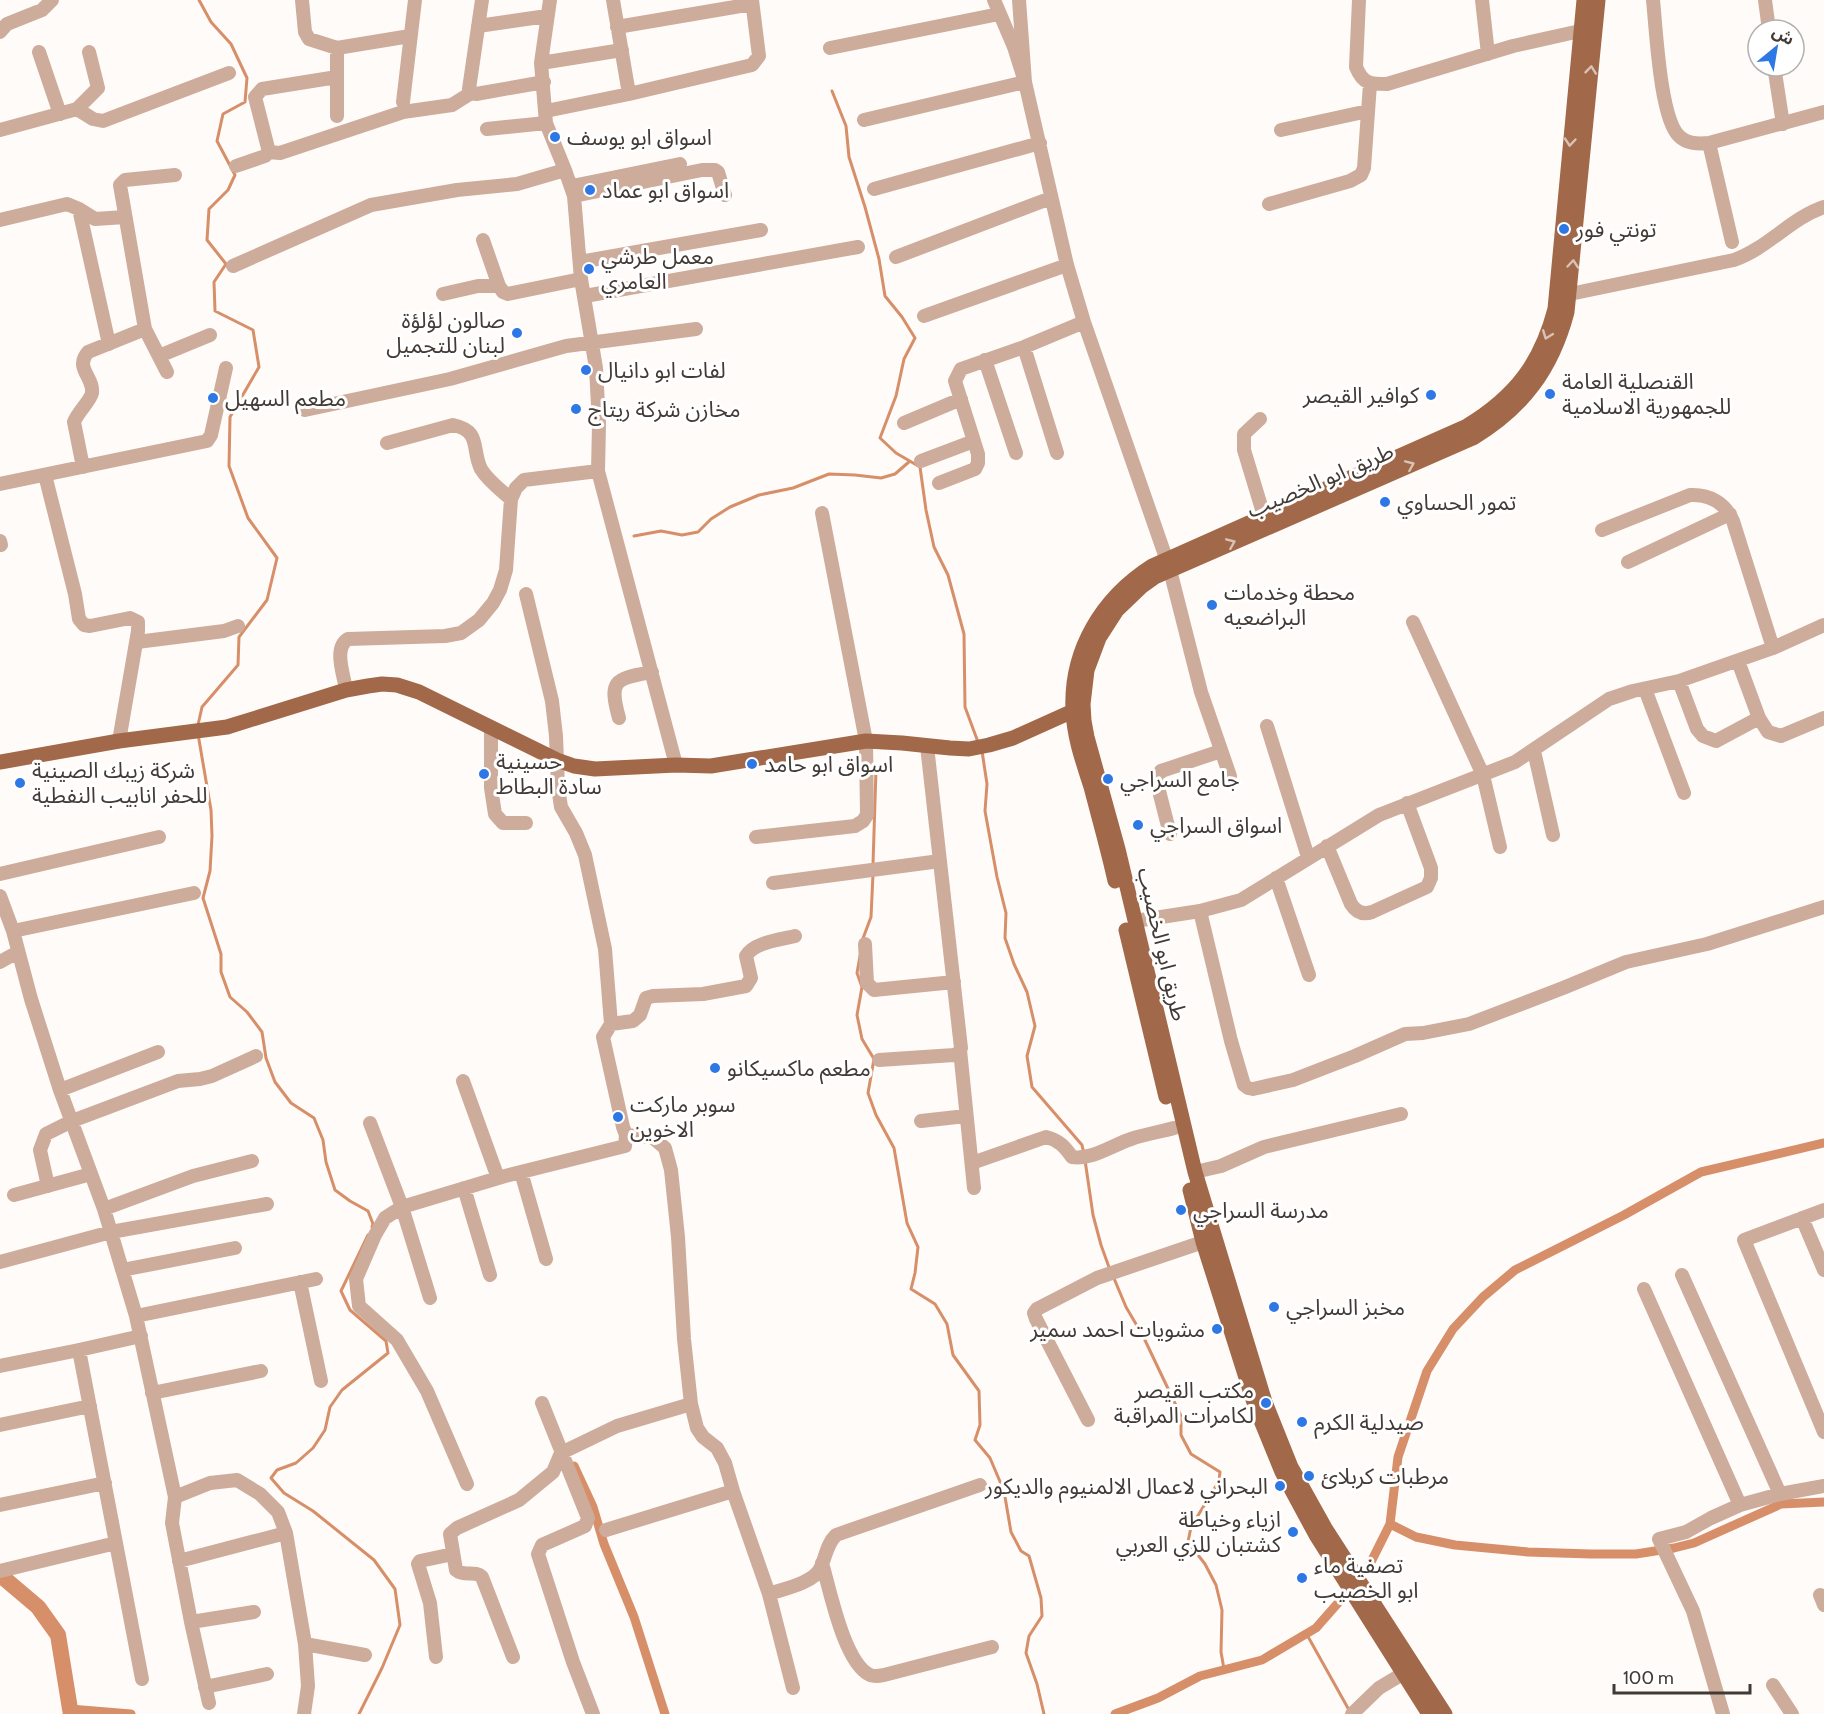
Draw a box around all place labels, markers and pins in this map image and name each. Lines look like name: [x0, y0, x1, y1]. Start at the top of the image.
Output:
place label: اسواق ابو يوسف: [567, 124, 712, 151]
marker: اسواق ابو يوسف: [548, 130, 562, 144]
place label: اسواق ابو عماد: [602, 177, 729, 204]
marker: اسواق ابو عماد: [583, 183, 597, 197]
place label: تونتي فور: [1575, 216, 1657, 246]
marker: تونتي فور: [1557, 222, 1571, 236]
place label: معمل طرشي العامري: [601, 243, 714, 298]
marker: معمل طرشي العامري: [582, 262, 596, 276]
place label: صالون لؤلؤة لبنان للتجميل: [386, 307, 505, 359]
marker: صالون لؤلؤة لبنان للتجميل: [510, 326, 524, 340]
place label: لفات ابو دانيال: [598, 357, 726, 384]
marker: لفات ابو دانيال: [579, 363, 593, 377]
place label: القنصلية العامة للجمهورية الاسلامية: [1562, 368, 1731, 420]
place label: كوافير القيصر: [1302, 382, 1420, 409]
place label: مطعم السهيل: [225, 385, 346, 415]
marker: القنصلية العامة للجمهورية الاسلامية: [1543, 387, 1557, 401]
marker: كوافير القيصر: [1424, 388, 1438, 402]
marker: مطعم السهيل: [206, 391, 220, 405]
place label: مخازن شركة ريتاج: [588, 396, 741, 426]
marker: مخازن شركة ريتاج: [569, 402, 583, 416]
place label: تمور الحساوي: [1397, 489, 1516, 519]
marker: تمور الحساوي: [1378, 495, 1392, 509]
place label: محطة وخدمات البراضعيه: [1224, 579, 1355, 631]
marker: محطة وخدمات البراضعيه: [1205, 598, 1219, 612]
place label: حسينية سادة البطاط: [496, 748, 602, 800]
place label: اسواق ابو حامد: [764, 751, 893, 778]
place label: شركة زيبك الصينية للحفر انابيب النفطية: [32, 757, 207, 809]
marker: اسواق ابو حامد: [745, 757, 759, 771]
place label: جامع السراجي: [1120, 766, 1240, 796]
marker: حسينية سادة البطاط: [477, 767, 491, 781]
marker: جامع السراجي: [1101, 772, 1115, 786]
marker: شركة زيبك الصينية للحفر انابيب النفطية: [13, 776, 27, 790]
place label: اسواق السراجي: [1150, 812, 1282, 842]
marker: اسواق السراجي: [1131, 818, 1145, 832]
place label: مطعم ماكسيكانو: [727, 1055, 871, 1085]
marker: مطعم ماكسيكانو: [708, 1061, 722, 1075]
place label: سوبر ماركت الاخوين: [630, 1091, 735, 1143]
marker: سوبر ماركت الاخوين: [611, 1110, 625, 1124]
place label: مدرسة السراجي: [1193, 1197, 1329, 1227]
marker: مدرسة السراجي: [1174, 1203, 1188, 1217]
place label: مخبز السراجي: [1286, 1294, 1405, 1324]
marker: مخبز السراجي: [1267, 1300, 1281, 1314]
place label: مشويات احمد سمير: [1029, 1316, 1205, 1343]
marker: مشويات احمد سمير: [1210, 1322, 1224, 1336]
place label: مكتب القيصر لكامرات المراقبة: [1114, 1377, 1254, 1429]
marker: مكتب القيصر لكامرات المراقبة: [1259, 1396, 1273, 1410]
place label: صيدلية الكرم: [1314, 1409, 1424, 1439]
marker: صيدلية الكرم: [1295, 1415, 1309, 1429]
place label: مرطبات كربلائ: [1321, 1463, 1449, 1490]
marker: مرطبات كربلائ: [1302, 1469, 1316, 1483]
place label: البحراني لاعمال الالمنيوم والديكور: [984, 1473, 1268, 1503]
marker: البحراني لاعمال الالمنيوم والديكور: [1273, 1479, 1287, 1493]
place label: ازياء وخياطة كشتبان للزي العربي: [1116, 1506, 1282, 1561]
marker: ازياء وخياطة كشتبان للزي العربي: [1286, 1525, 1300, 1539]
place label: تصفية ماء ابو الخصيب: [1314, 1552, 1419, 1604]
marker: تصفية ماء ابو الخصيب: [1295, 1571, 1309, 1585]

